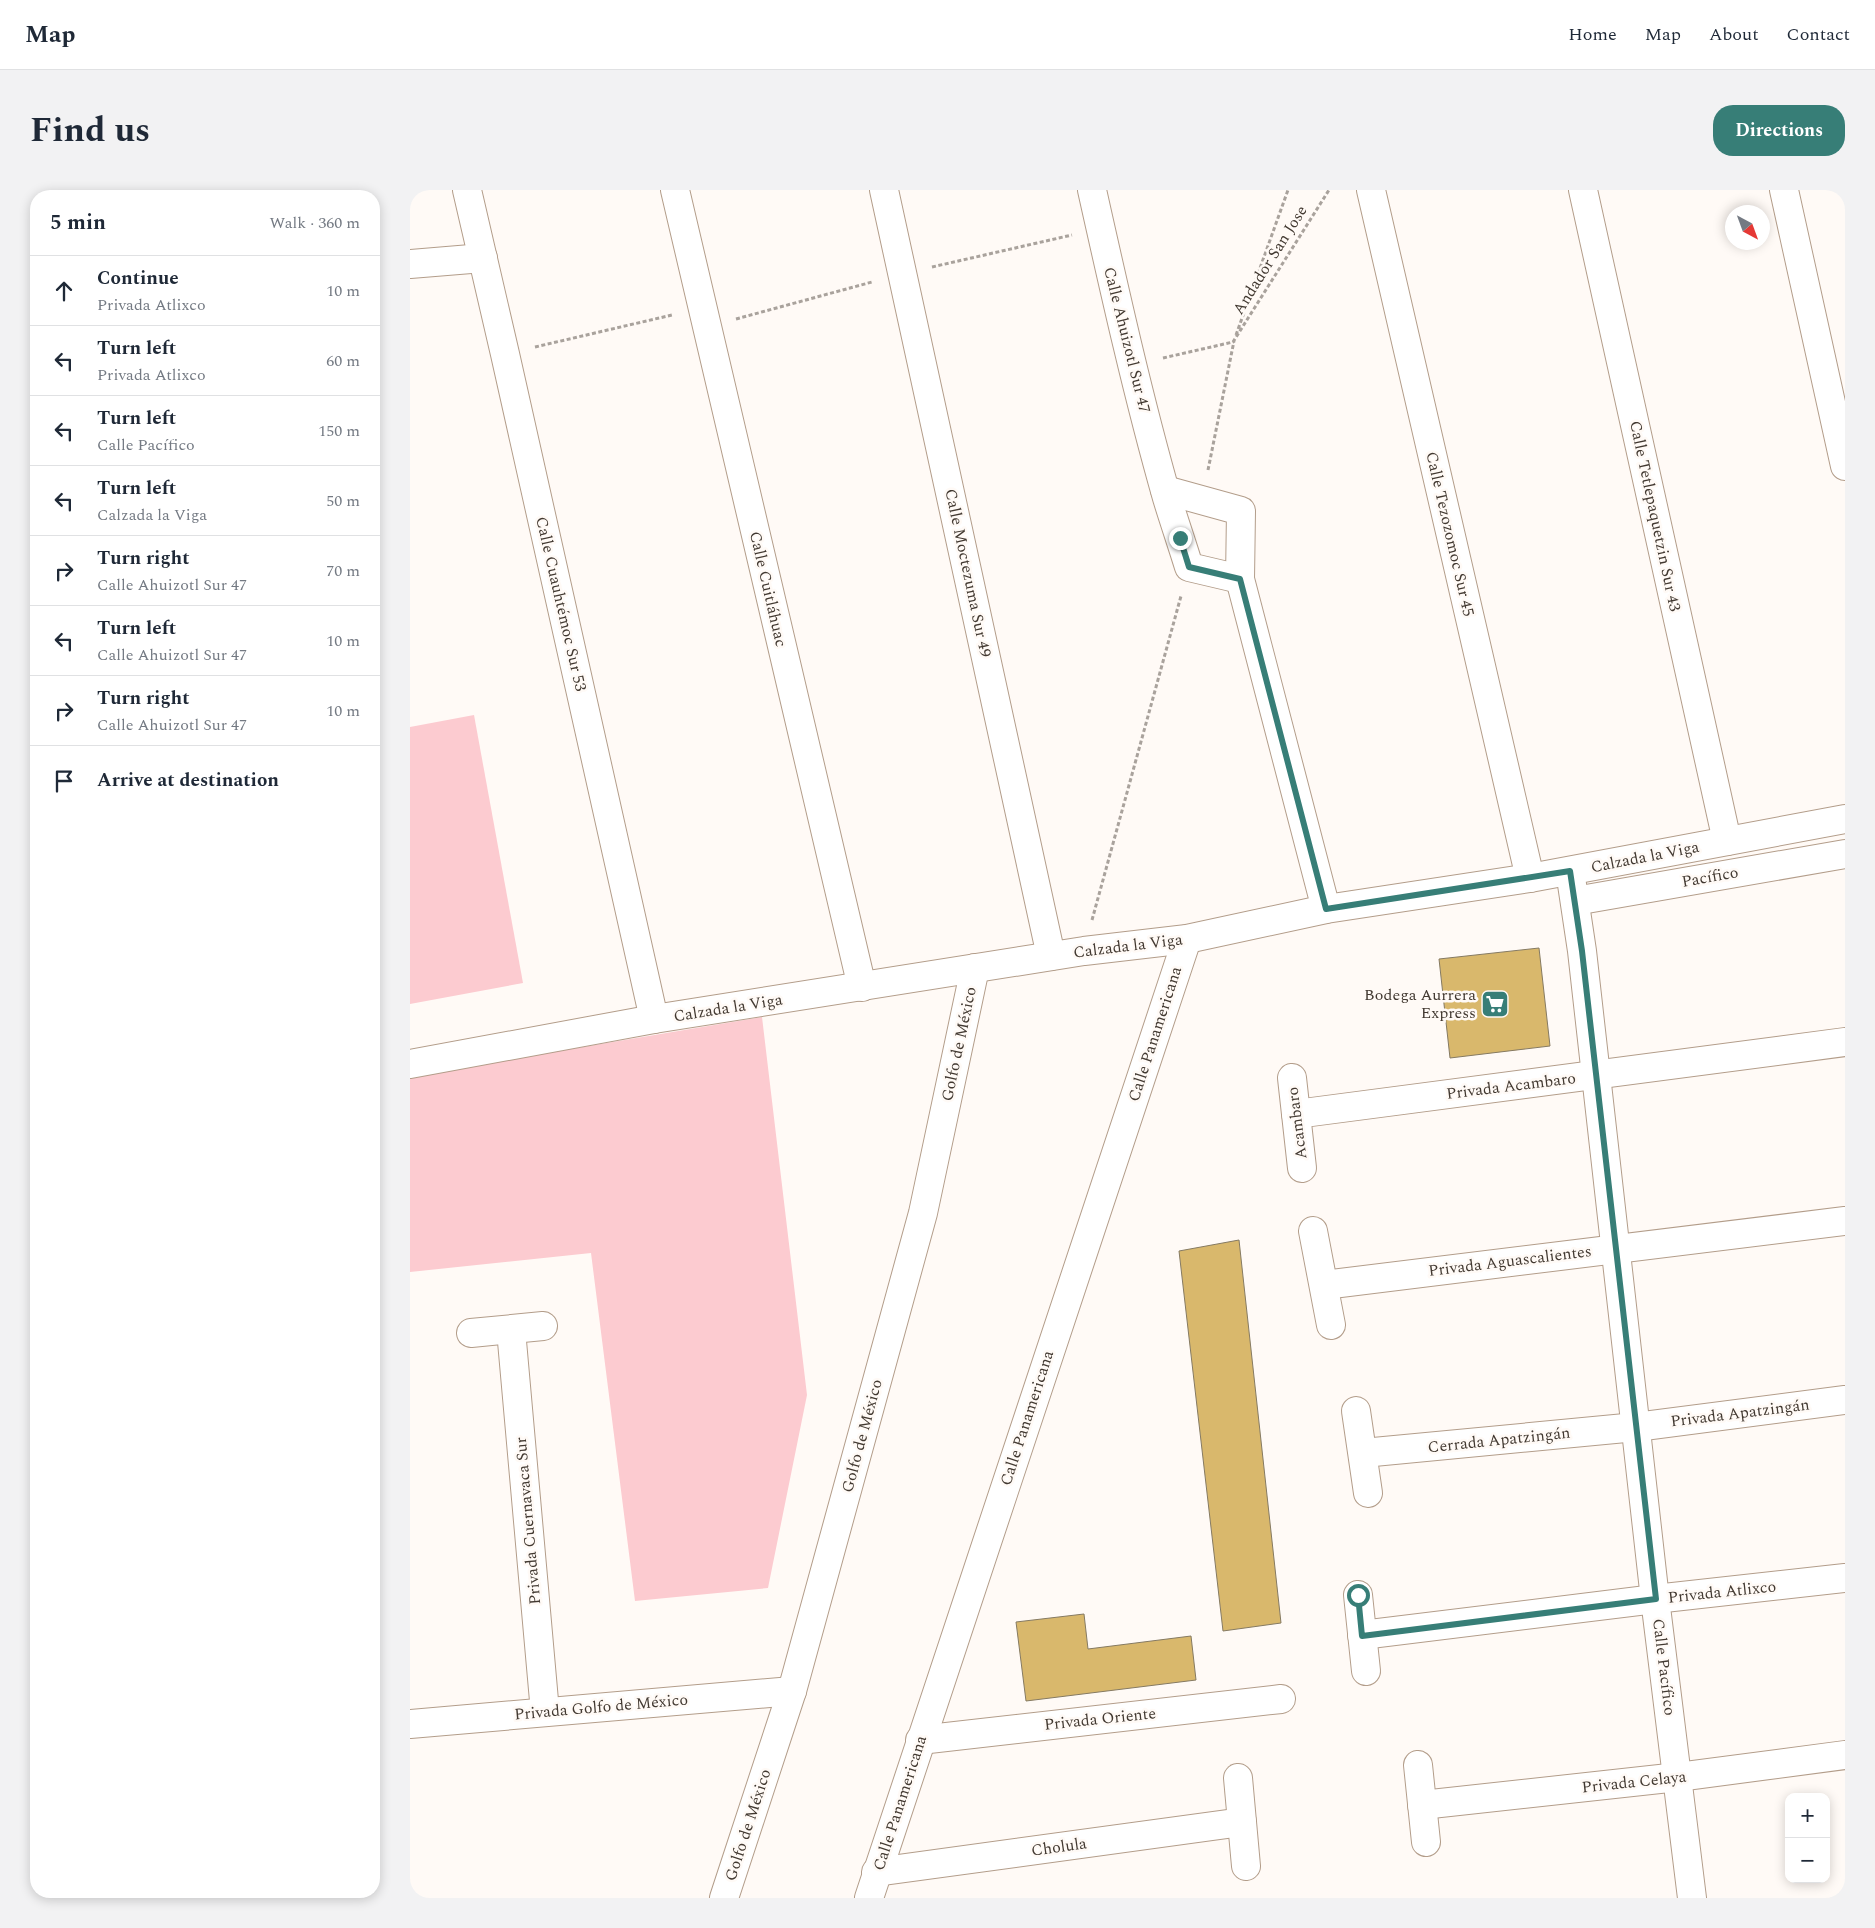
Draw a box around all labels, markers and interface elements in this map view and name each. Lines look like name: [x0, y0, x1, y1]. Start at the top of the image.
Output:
text: Map: [25, 17, 75, 53]
text: Home: [1568, 21, 1617, 48]
text: Map: [1645, 21, 1681, 48]
text: About: [1709, 21, 1759, 48]
text: Contact: [1787, 21, 1850, 48]
text: Find us: [30, 104, 150, 157]
button: Directions: [1713, 105, 1845, 156]
street label: Andador San Jose: [1227, 201, 1313, 319]
north arrow: [1725, 205, 1770, 250]
text: 5 min: [50, 207, 106, 239]
text: Walk · 360 m: [269, 211, 360, 235]
text: Continue: [97, 264, 179, 293]
street label: Calle Ahuizotl Sur 47: [1097, 264, 1157, 416]
icon: ahead: [50, 277, 78, 305]
text: 10 m: [326, 279, 360, 303]
text: Privada Atlixco: [97, 293, 206, 317]
text: Turn left: [97, 334, 176, 363]
icon: left: [50, 347, 78, 375]
text: 60 m: [326, 349, 360, 373]
text: Privada Atlixco: [97, 363, 206, 387]
text: Turn left: [97, 404, 176, 433]
icon: left: [50, 417, 78, 445]
street label: Calle Tetlepaquetzin Sur 43: [1623, 418, 1687, 614]
text: 150 m: [318, 419, 360, 443]
text: Calle Pacífico: [97, 433, 195, 457]
street label: Calle Tezozomoc Sur 45: [1419, 449, 1481, 619]
text: Turn left: [97, 474, 176, 503]
icon: left: [50, 487, 78, 515]
street label: Calle Moctezuma Sur 49: [938, 487, 998, 659]
text: 50 m: [326, 489, 360, 513]
text: Calzada la Viga: [97, 503, 207, 527]
street label: Calle Cuauhtémoc Sur 53: [529, 514, 593, 694]
route end: [1169, 527, 1192, 550]
street label: Calle Cuitláhuac: [743, 529, 793, 649]
text: Turn right: [97, 544, 190, 573]
icon: right: [50, 557, 78, 585]
text: 70 m: [326, 559, 360, 583]
text: Calle Ahuizotl Sur 47: [97, 573, 247, 597]
text: Turn left: [97, 614, 176, 643]
icon: left: [50, 627, 78, 655]
text: 10 m: [326, 629, 360, 653]
text: Calle Ahuizotl Sur 47: [97, 643, 247, 667]
text: Turn right: [97, 684, 190, 713]
icon: right: [50, 697, 78, 725]
text: 10 m: [326, 699, 360, 723]
text: Calle Ahuizotl Sur 47: [97, 713, 247, 737]
text: Arrive at destination: [97, 766, 279, 795]
icon: arrive: [50, 767, 78, 795]
street label: Calzada la Viga: [1589, 835, 1702, 879]
street label: Pacífico: [1680, 860, 1740, 894]
street label: Calzada la Viga: [1072, 927, 1184, 965]
street label: Calle Panamericana: [1122, 963, 1188, 1105]
place label: Bodega Aurrera Express: [1364, 983, 1476, 1025]
street label: Golfo de México: [935, 984, 983, 1104]
street label: Calzada la Viga: [672, 988, 784, 1028]
supermarket icon: Bodega Aurrera Express: [1480, 989, 1510, 1019]
street label: Privada Acambaro: [1445, 1066, 1577, 1106]
street label: Acambaro: [1281, 1085, 1313, 1161]
street label: Privada Aguascalientes: [1427, 1239, 1593, 1283]
street label: Calle Panamericana: [994, 1347, 1060, 1489]
street label: Golfo de México: [835, 1377, 889, 1495]
street label: Privada Apatzingán: [1669, 1393, 1811, 1433]
street label: Cerrada Apatzingán: [1427, 1421, 1571, 1459]
street label: Privada Cuernavaca Sur: [509, 1436, 547, 1606]
street label: Privada Atlixco: [1667, 1574, 1777, 1610]
route start: [1347, 1584, 1370, 1607]
street label: Calle Pacífico: [1646, 1617, 1682, 1717]
street label: Privada Golfo de México: [513, 1687, 689, 1727]
street label: Privada Oriente: [1043, 1701, 1157, 1737]
street label: Calle Panamericana: [867, 1732, 933, 1874]
street label: Privada Celaya: [1581, 1765, 1688, 1799]
street label: Golfo de México: [719, 1766, 777, 1884]
map controls: [1785, 1793, 1830, 1883]
button: +: [1785, 1793, 1830, 1838]
street label: Cholula: [1030, 1831, 1088, 1863]
button: −: [1785, 1838, 1830, 1883]

